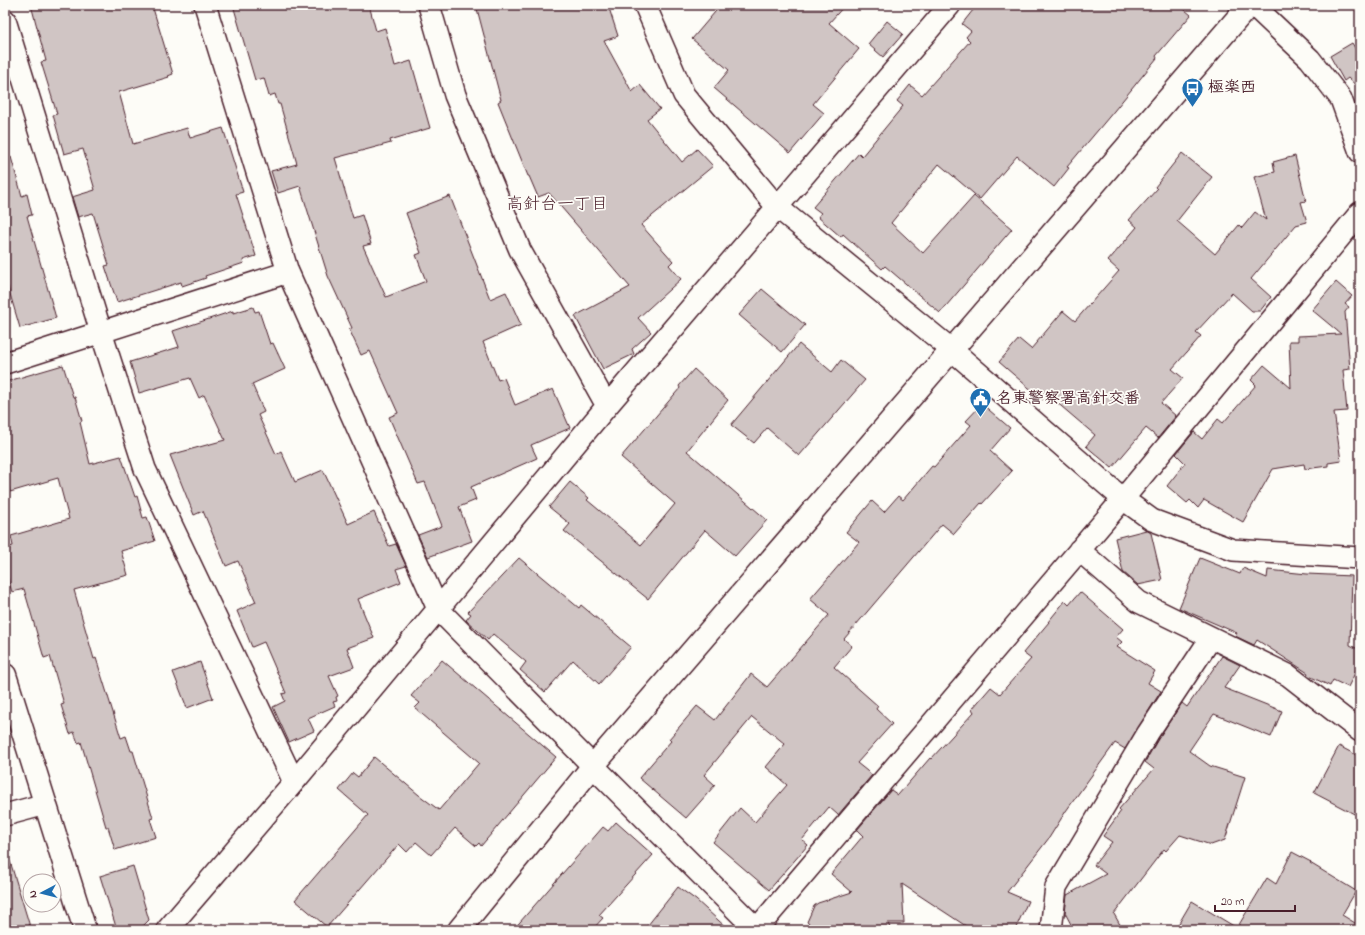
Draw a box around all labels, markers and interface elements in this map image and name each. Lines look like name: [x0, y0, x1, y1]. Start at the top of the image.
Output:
bus stop icon: 極楽西: [1180, 75, 1206, 108]
place label: 極楽西: [1208, 76, 1256, 100]
district label: 高針台一丁目: [506, 192, 608, 217]
public building icon: 名東警察署高針交番: [967, 386, 993, 419]
place label: 名東警察署高針交番: [996, 387, 1140, 411]
north arrow: [22, 873, 62, 913]
scale bar: [1215, 887, 1295, 913]
text: N: [25, 889, 41, 899]
text: 20 m: [1221, 893, 1244, 911]

